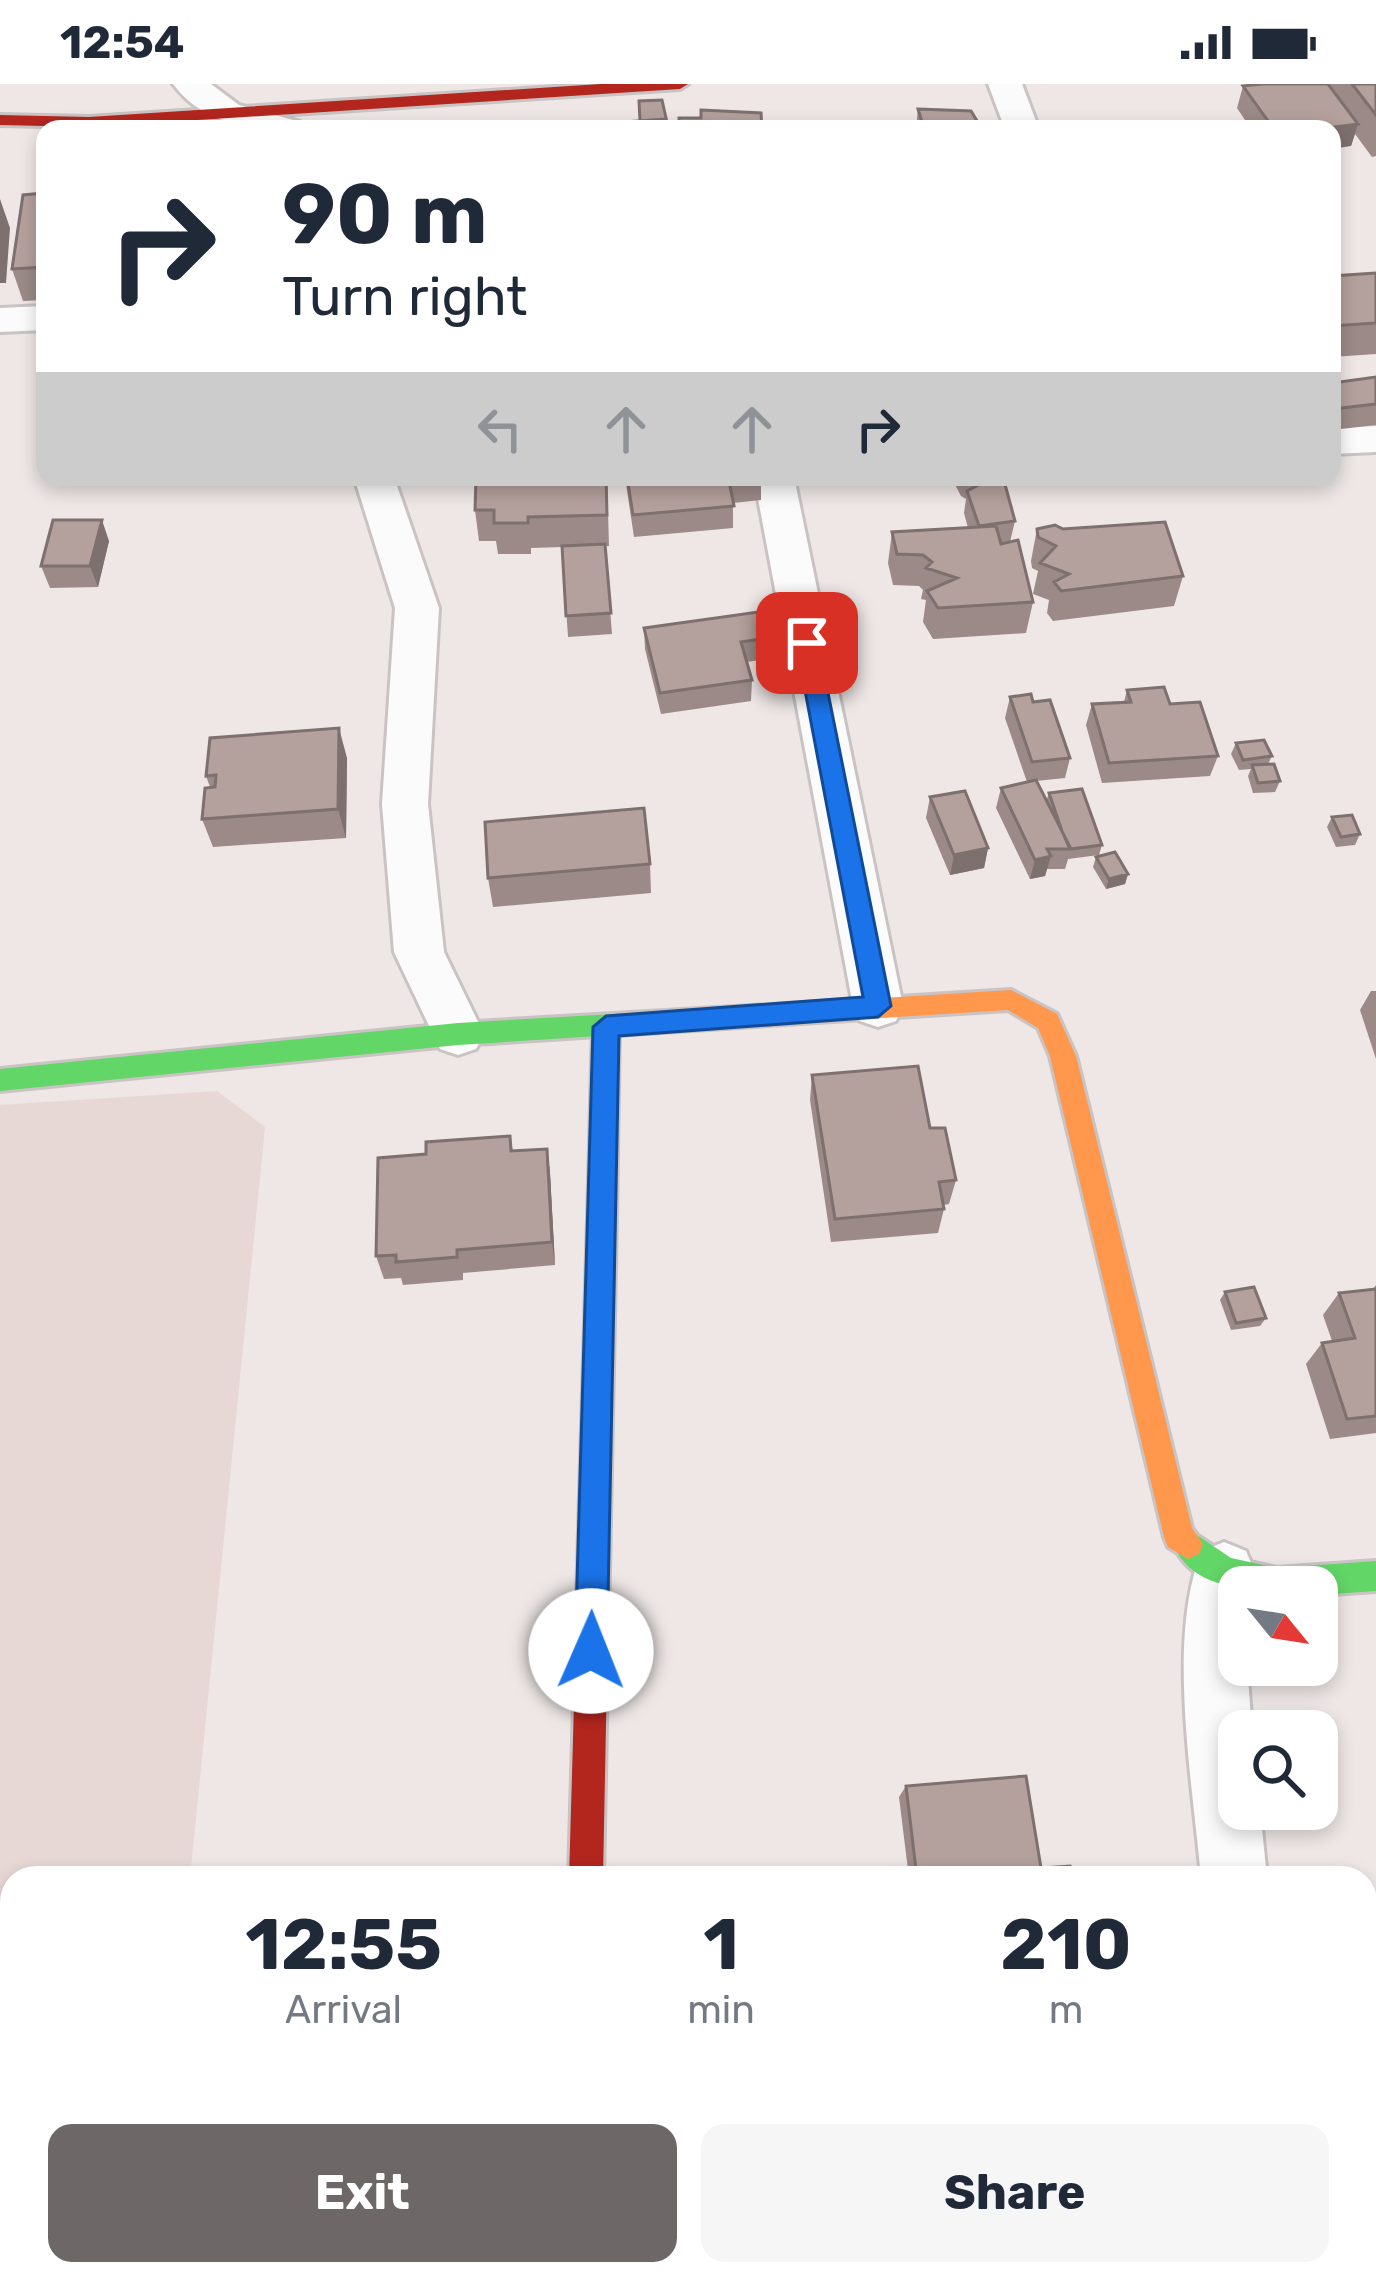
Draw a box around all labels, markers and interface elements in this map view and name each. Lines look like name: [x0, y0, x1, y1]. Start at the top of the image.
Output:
text: 12:54: [60, 16, 185, 69]
text: 90 m: [282, 164, 488, 264]
icon: right: [84, 168, 240, 324]
text: Turn right: [282, 265, 527, 329]
icon: left: [467, 396, 533, 462]
icon: ahead: [593, 396, 659, 462]
icon: ahead: [719, 396, 785, 462]
icon: right: [845, 396, 911, 462]
pin: [756, 592, 858, 694]
icon: arrive: [774, 610, 840, 676]
north arrow: [1218, 1566, 1338, 1686]
map controls: [1218, 1566, 1338, 1830]
position arrow: [528, 1588, 654, 1714]
button: search: [1218, 1710, 1338, 1830]
text: 12:55: [245, 1902, 442, 1987]
text: 1: [703, 1902, 739, 1987]
text: 210: [1000, 1902, 1132, 1987]
text: Arrival: [285, 1987, 402, 2033]
text: min: [687, 1987, 755, 2033]
text: m: [1049, 1987, 1083, 2033]
button: Exit: [48, 2124, 677, 2262]
button: Share: [701, 2124, 1329, 2262]

